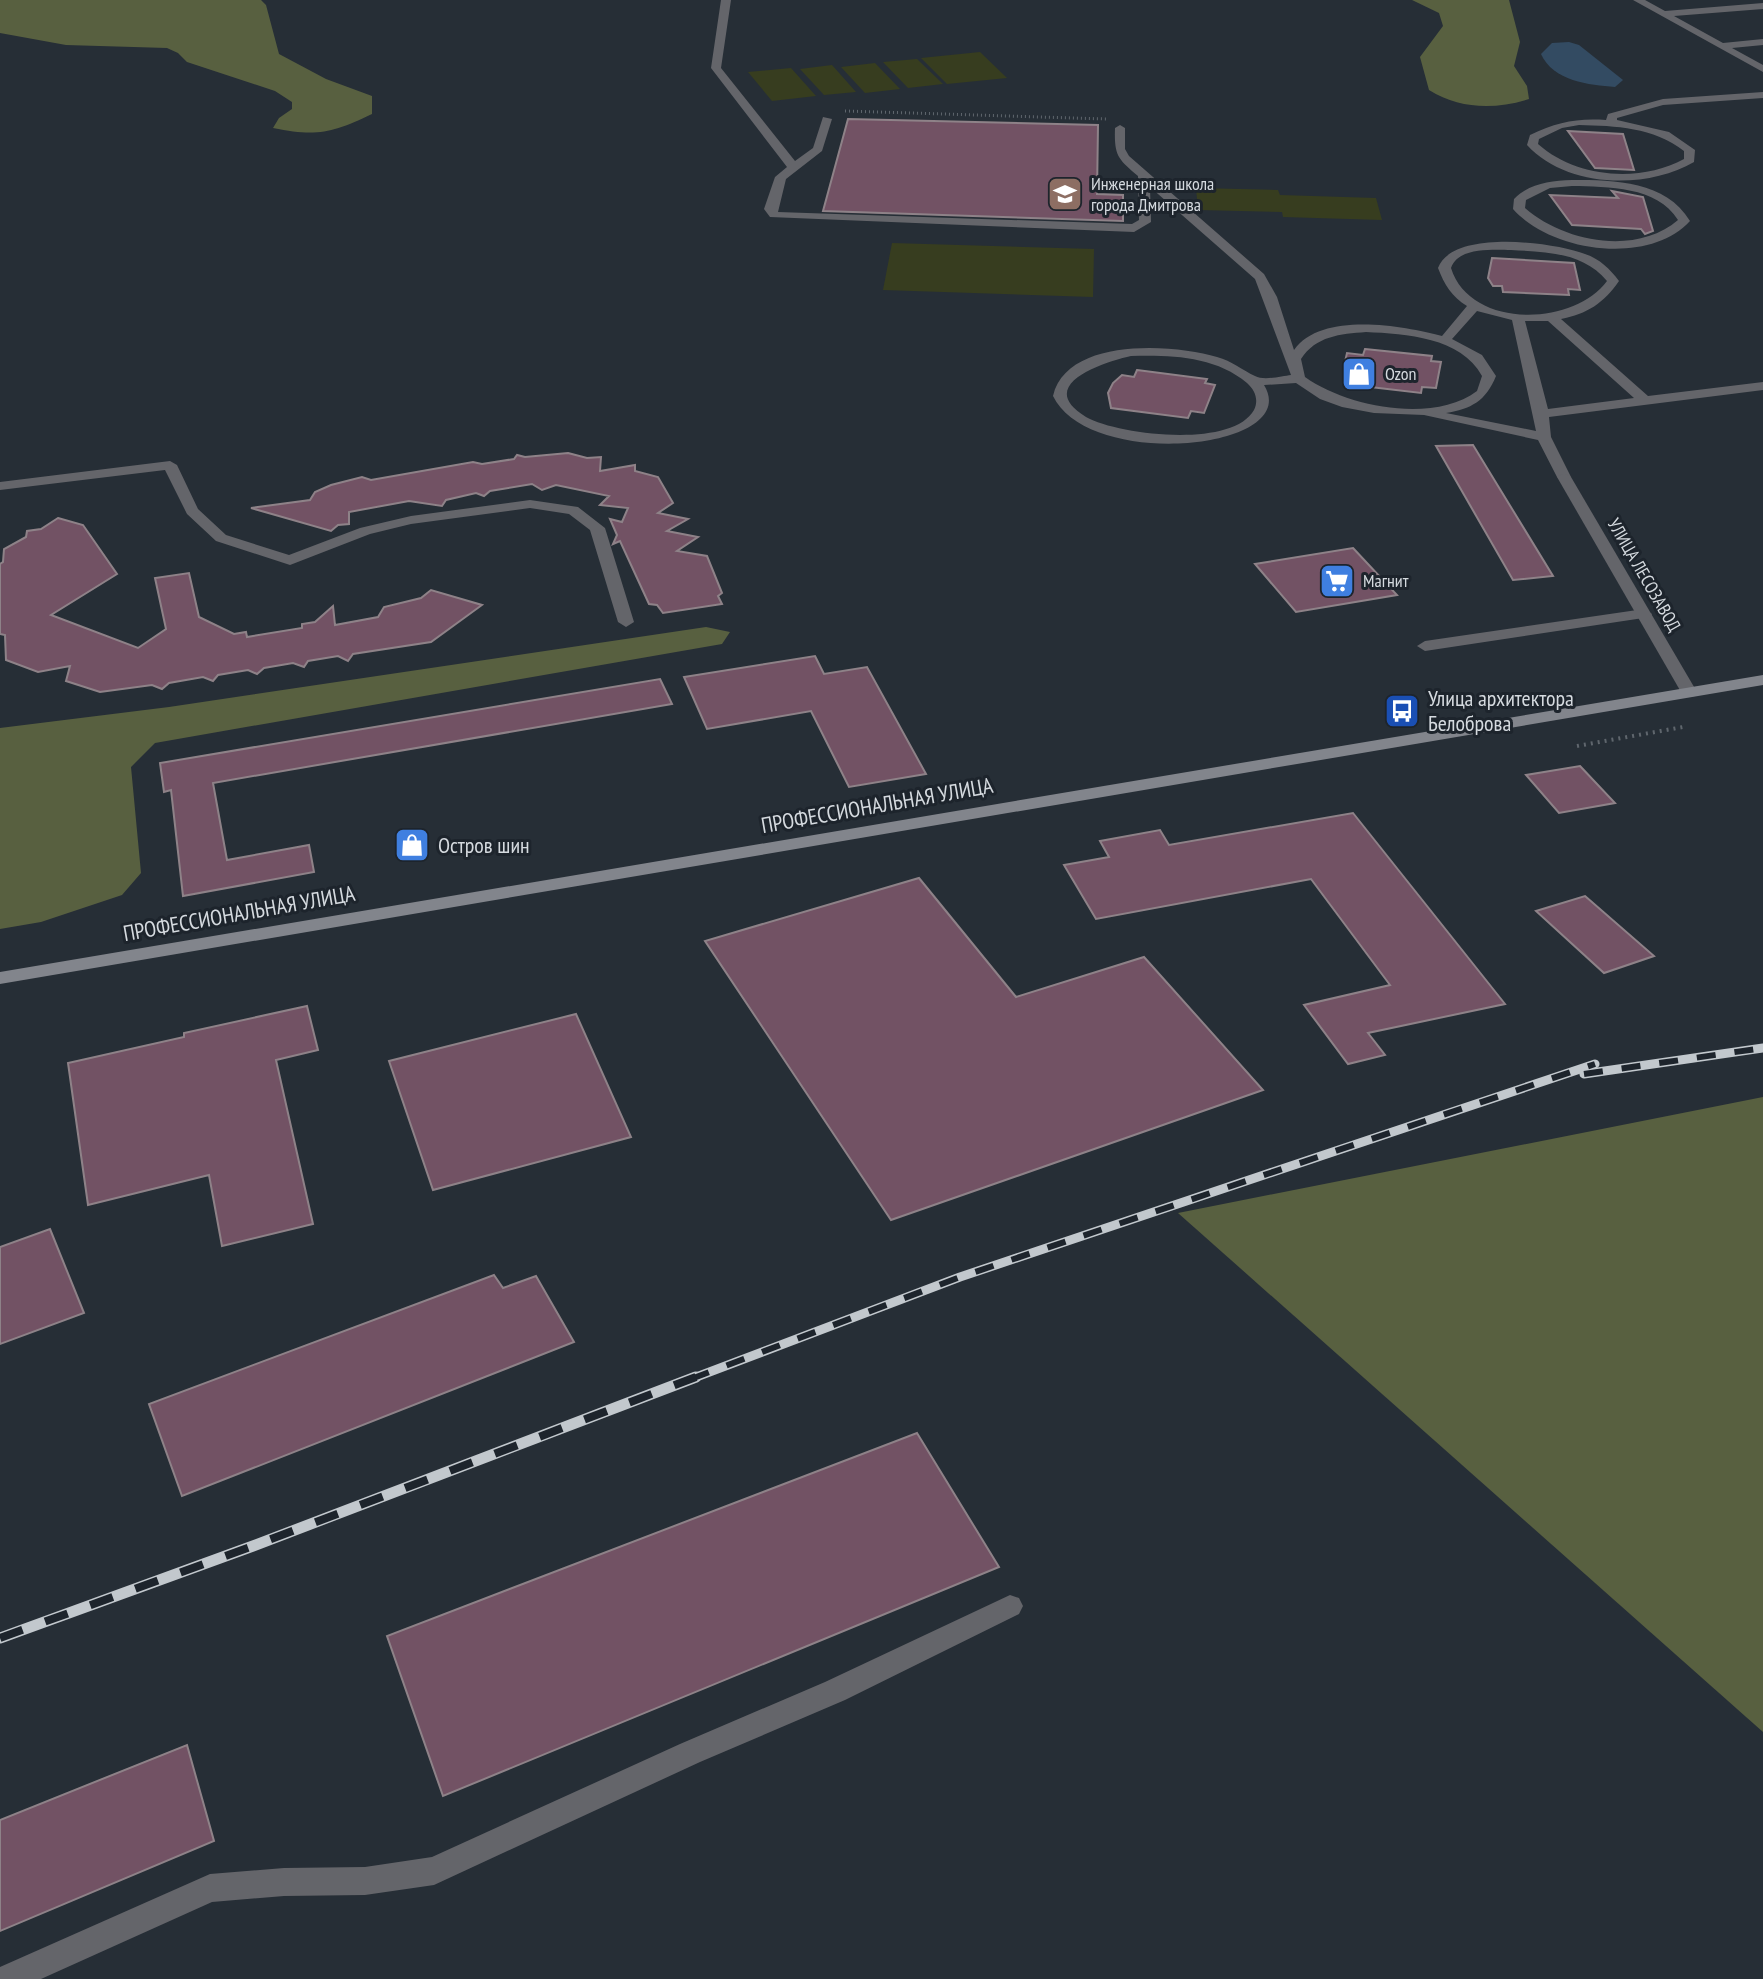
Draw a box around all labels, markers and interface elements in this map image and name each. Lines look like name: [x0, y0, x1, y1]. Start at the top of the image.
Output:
place label: Инженерная школа города Дмитрова: [1091, 172, 1214, 216]
school or university icon: Инженерная школа города Дмитрова: [1046, 175, 1084, 213]
shop icon: Ozon: [1340, 355, 1378, 393]
place label: Ozon: [1385, 362, 1417, 385]
street label: УЛИЦА ЛЕСОЗАВОД: [1603, 514, 1686, 636]
supermarket icon: Магнит: [1318, 562, 1356, 600]
place label: Магнит: [1363, 569, 1409, 592]
place label: Улица архитектора Белоброва: [1428, 684, 1574, 737]
bus stop icon: Улица архитектора Белоброва: [1383, 692, 1421, 730]
street label: ПРОФЕССИОНАЛЬНАЯ УЛИЦА: [759, 771, 996, 839]
shop icon: Остров шин: [393, 826, 431, 864]
place label: Остров шин: [438, 831, 530, 859]
street label: ПРОФЕССИОНАЛЬНАЯ УЛИЦА: [121, 879, 358, 947]

